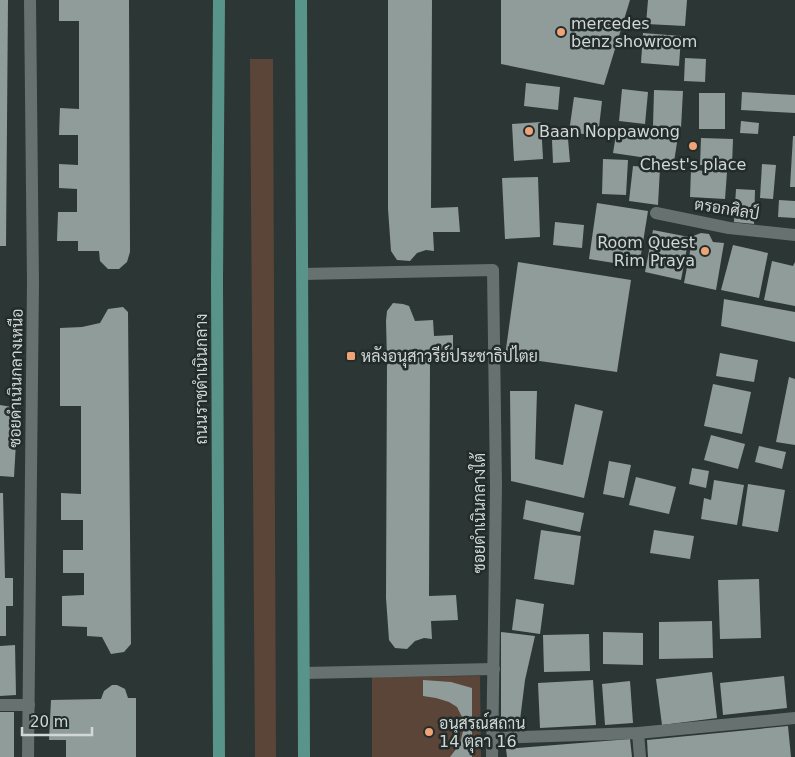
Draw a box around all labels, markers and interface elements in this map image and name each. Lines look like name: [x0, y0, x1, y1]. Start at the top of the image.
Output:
place label: mercedes benz showroom: [571, 14, 697, 51]
marker: mercedes benz showroom: [555, 26, 567, 38]
place label: Baan Noppawong: [539, 122, 680, 141]
marker: Baan Noppawong: [523, 125, 535, 137]
marker: Chest's place: [687, 140, 699, 152]
place label: Chest's place: [640, 155, 746, 174]
street label: ตรอกศิลป์: [693, 194, 761, 224]
place label: Room Quest Rim Praya: [597, 233, 695, 270]
marker: Room Quest Rim Praya: [699, 245, 711, 257]
street label: ซอยดำเนินกลางเหนือ: [4, 308, 27, 448]
street label: ถนนราชดำเนินกลาง: [192, 314, 211, 444]
place label: หลังอนุสาวรีย์ประชาธิปไตย: [361, 344, 538, 368]
marker: หลังอนุสาวรีย์ประชาธิปไตย: [345, 350, 357, 362]
street label: ซอยดำเนินกลางใต้: [468, 452, 489, 573]
scale bar: [22, 704, 92, 736]
place label: อนุสรณ์สถาน 14 ตุลา 16: [439, 711, 525, 753]
text: 20 m: [30, 713, 68, 731]
marker: อนุสรณ์สถาน 14 ตุลา 16: [423, 726, 435, 738]

